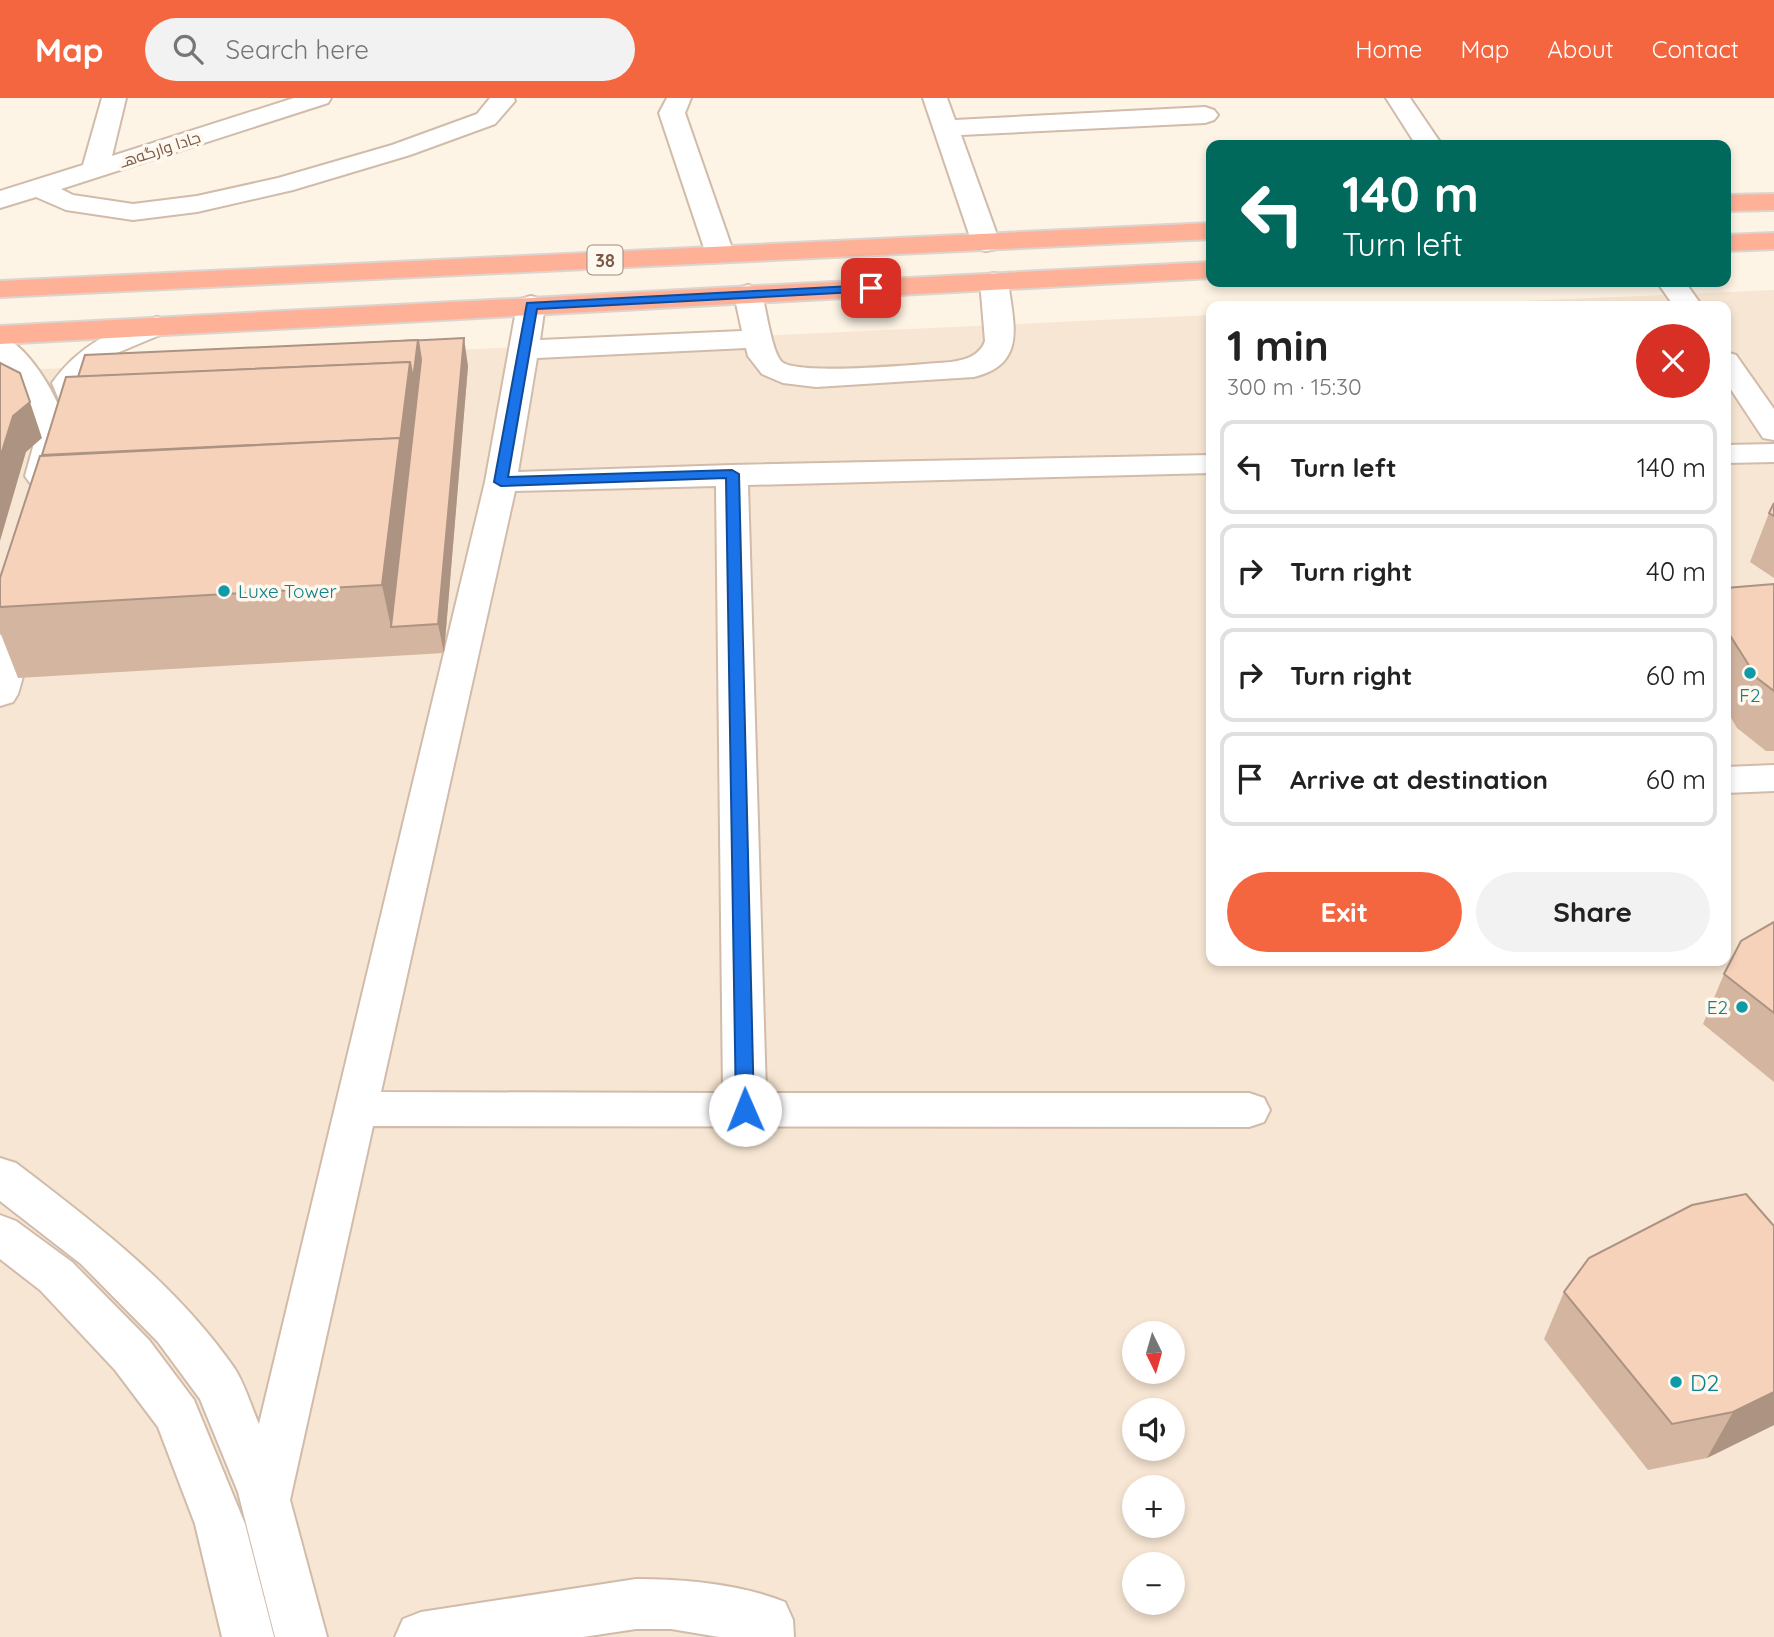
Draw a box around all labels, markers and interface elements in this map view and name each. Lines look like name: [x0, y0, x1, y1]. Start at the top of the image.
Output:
search box: [145, 18, 635, 81]
text: Map: [35, 29, 103, 70]
icon: search: [169, 30, 207, 68]
text: Search here: [225, 33, 369, 66]
text: Home: [1355, 34, 1422, 64]
text: Map: [1460, 34, 1509, 64]
text: About: [1547, 34, 1614, 64]
text: Contact: [1652, 34, 1739, 64]
street label: جادا وارگه‌هـ: [116, 127, 203, 172]
text: 140 m: [1342, 163, 1479, 224]
icon: left: [1227, 168, 1318, 259]
text: Turn left: [1342, 224, 1463, 264]
road number: 38: [588, 246, 622, 274]
pin: [841, 258, 901, 318]
icon: arrive: [852, 269, 890, 307]
text: 1 min: [1227, 319, 1329, 372]
button: close: [1636, 324, 1710, 398]
text: 300 m · 15:30: [1227, 372, 1362, 401]
icon: left: [1231, 448, 1269, 486]
text: Turn left: [1290, 451, 1397, 484]
text: 140 m: [1637, 451, 1706, 484]
icon: right: [1231, 552, 1269, 590]
text: Turn right: [1290, 555, 1412, 588]
text: 40 m: [1646, 555, 1706, 588]
place label: Luxe Tower: [238, 579, 338, 603]
marker: Luxe Tower: [216, 583, 232, 599]
icon: right: [1231, 656, 1269, 694]
text: Turn right: [1290, 659, 1412, 692]
text: 60 m: [1646, 659, 1706, 692]
marker: F2: [1742, 665, 1758, 681]
place label: F2: [1739, 683, 1761, 707]
icon: arrive: [1231, 760, 1269, 798]
text: Arrive at destination: [1290, 763, 1548, 796]
text: 60 m: [1646, 763, 1706, 796]
button: Exit: [1227, 872, 1462, 952]
button: Share: [1476, 872, 1710, 952]
place label: E2: [1707, 995, 1728, 1019]
marker: E2: [1734, 999, 1750, 1015]
position arrow: [708, 1073, 782, 1147]
north arrow: [1122, 1321, 1185, 1384]
map controls: [1122, 1321, 1185, 1615]
place label: D2: [1690, 1368, 1719, 1397]
marker: D2: [1668, 1374, 1684, 1390]
button: sound: [1122, 1398, 1185, 1461]
button: +: [1122, 1475, 1185, 1538]
button: −: [1122, 1552, 1185, 1615]

